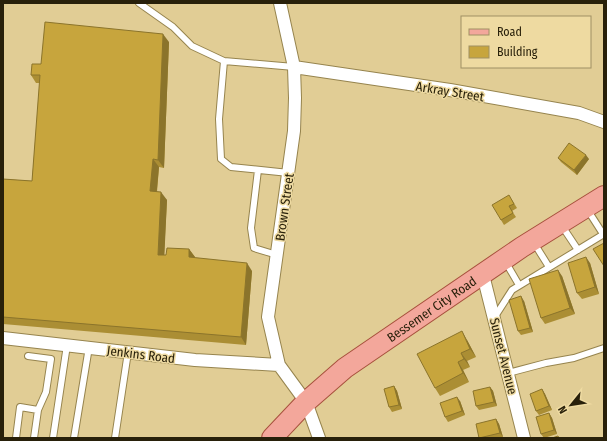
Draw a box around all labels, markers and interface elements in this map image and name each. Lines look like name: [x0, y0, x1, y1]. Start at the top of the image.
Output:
legend: [461, 16, 591, 68]
text: Road: [497, 25, 522, 39]
text: Building: [497, 45, 538, 59]
street label: Arkray Street: [415, 79, 486, 104]
street label: Brown Street: [272, 171, 297, 242]
street label: Bessemer City Road: [384, 273, 479, 345]
street label: Sunset Avenue: [487, 316, 520, 396]
street label: Jenkins Road: [106, 343, 176, 366]
north arrow: [551, 385, 591, 425]
text: N: [555, 404, 570, 416]

